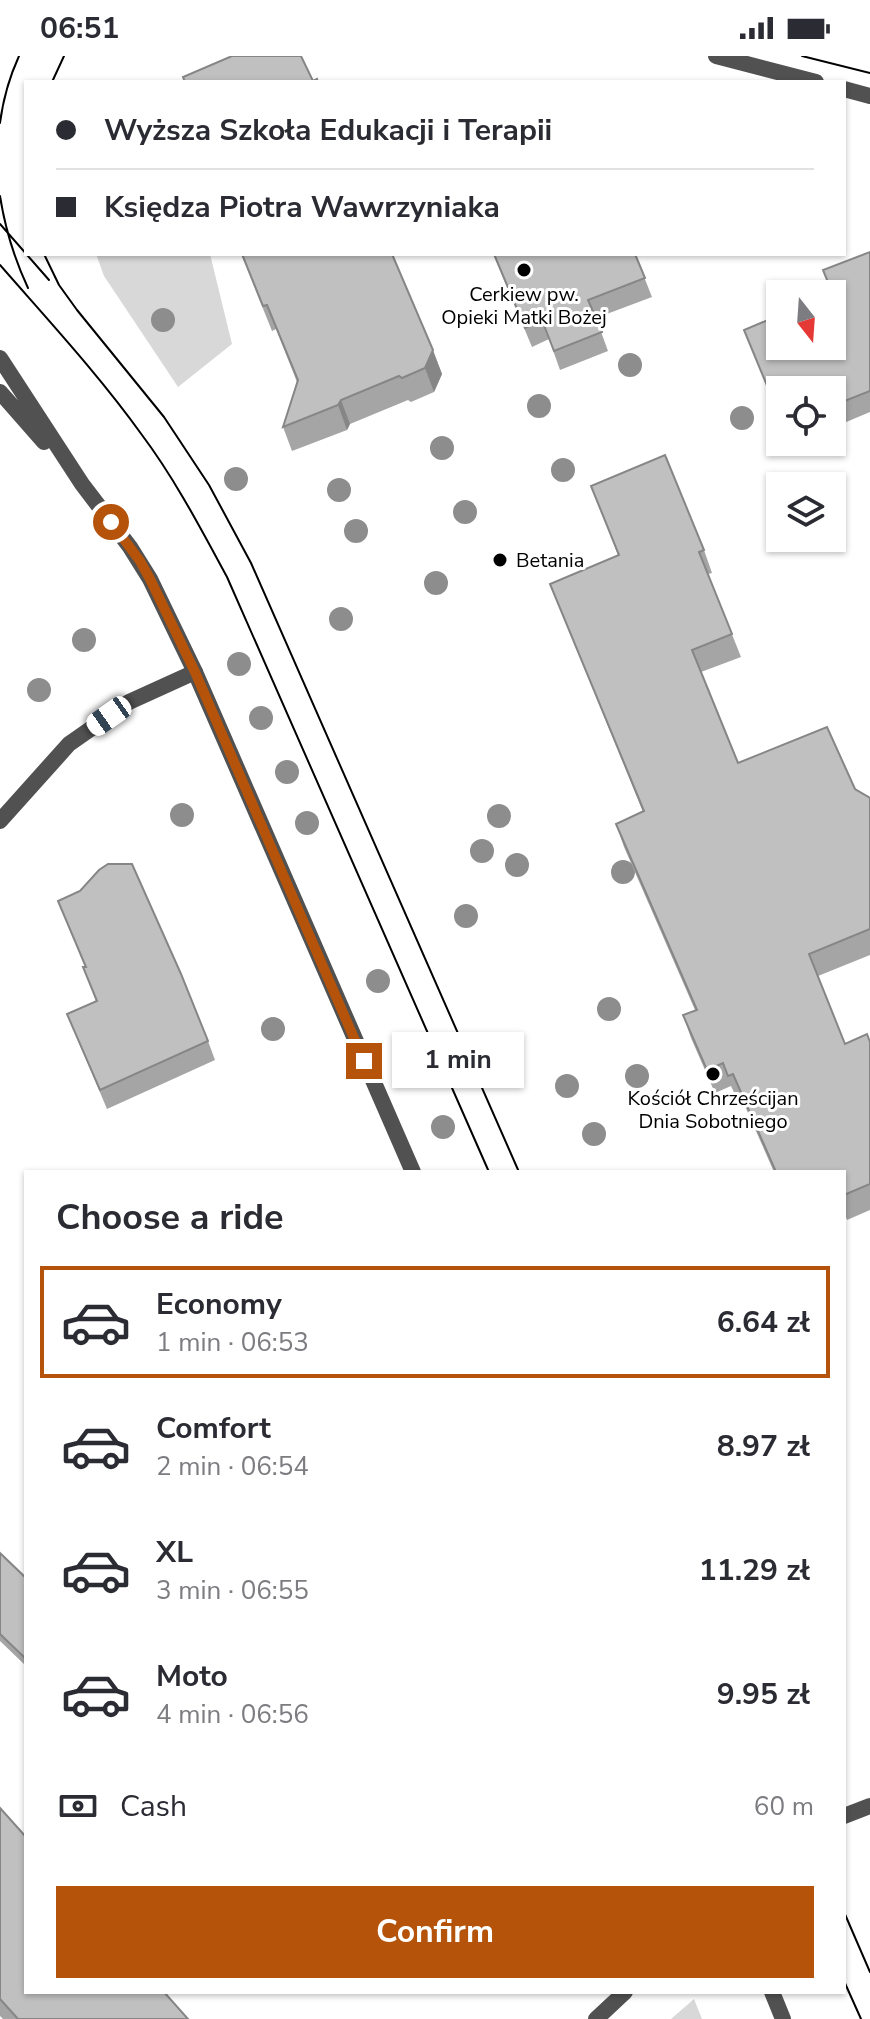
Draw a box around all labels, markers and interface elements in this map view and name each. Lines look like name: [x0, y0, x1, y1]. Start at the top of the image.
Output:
text: 06:51: [40, 8, 119, 49]
text: Wyższa Szkoła Edukacji i Terapii: [104, 110, 552, 151]
text: Księdza Piotra Wawrzyniaka: [104, 187, 500, 228]
marker: Cerkiew pw. Opieki Matki Bożej: [515, 261, 533, 279]
north arrow: [766, 280, 846, 360]
map controls: [766, 280, 846, 552]
place label: Cerkiew pw. Opieki Matki Bożej: [441, 281, 607, 331]
button: locate: [766, 376, 846, 456]
button: layers: [766, 472, 846, 552]
route start: [93, 504, 129, 540]
place label: Betania: [516, 547, 584, 574]
marker: Betania: [491, 551, 509, 569]
car: [82, 692, 136, 740]
callout: 1 min: [392, 1033, 524, 1089]
text: 1 min: [424, 1042, 492, 1077]
route end: [346, 1043, 382, 1079]
marker: Kościół Chrześcijan Dnia Sobotniego: [704, 1065, 722, 1083]
place label: Kościół Chrześcijan Dnia Sobotniego: [627, 1085, 799, 1135]
text: Choose a ride: [56, 1193, 284, 1242]
text: Economy: [156, 1284, 282, 1325]
icon: car: [60, 1286, 132, 1358]
text: 6.64 zł: [717, 1302, 810, 1343]
text: 1 min · 06:53: [156, 1325, 309, 1360]
text: Comfort: [156, 1408, 271, 1449]
icon: car: [60, 1410, 132, 1482]
text: 8.97 zł: [717, 1426, 810, 1467]
text: 2 min · 06:54: [156, 1449, 309, 1484]
text: XL: [156, 1532, 193, 1573]
icon: car: [60, 1534, 132, 1606]
text: 11.29 zł: [699, 1550, 810, 1591]
text: 3 min · 06:55: [156, 1573, 309, 1608]
text: Moto: [156, 1656, 228, 1697]
icon: car: [60, 1658, 132, 1730]
text: 9.95 zł: [717, 1674, 810, 1715]
text: 4 min · 06:56: [156, 1697, 309, 1732]
icon: cash: [56, 1784, 100, 1828]
text: Cash: [120, 1786, 187, 1827]
text: 60 m: [754, 1789, 814, 1824]
button: Confirm: [56, 1886, 814, 1978]

